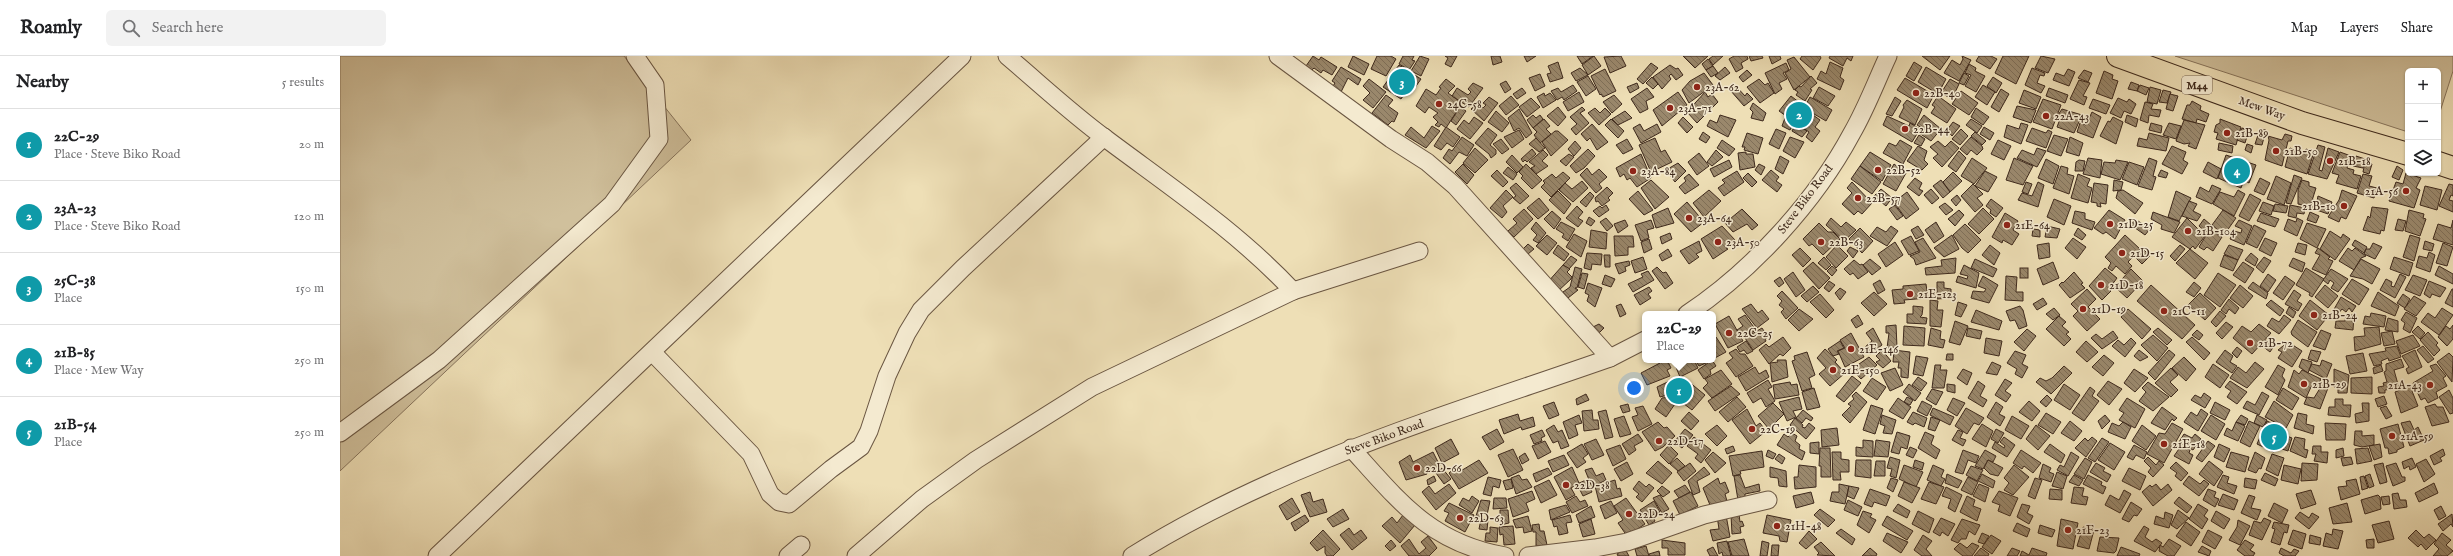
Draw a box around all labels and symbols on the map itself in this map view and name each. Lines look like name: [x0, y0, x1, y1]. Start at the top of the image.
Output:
pin: 3: [1389, 67, 1415, 97]
road number: M44: [2182, 76, 2212, 94]
place label: 23A-62: [1705, 80, 1740, 95]
marker: 23A-62: [1692, 82, 1702, 92]
place label: 22B-40: [1924, 86, 1961, 101]
marker: 22B-40: [1911, 88, 1921, 98]
street label: Mew Way: [2236, 93, 2287, 124]
place label: 24C-58: [1447, 97, 1482, 112]
marker: 24C-58: [1434, 99, 1444, 109]
pin: 2: [1786, 100, 1812, 130]
place label: 23A-71: [1678, 101, 1712, 116]
marker: 23A-71: [1665, 103, 1675, 113]
place label: 22A-43: [2054, 109, 2089, 124]
marker: 22A-43: [2041, 111, 2051, 121]
place label: 22B-44: [1913, 122, 1950, 137]
marker: 22B-44: [1900, 124, 1910, 134]
place label: 21B-89: [2235, 126, 2269, 141]
marker: 21B-89: [2222, 128, 2232, 138]
place label: 21B-50: [2284, 144, 2318, 159]
marker: 21B-50: [2271, 146, 2281, 156]
place label: 21B-18: [2338, 154, 2371, 169]
pin: 4: [2224, 156, 2250, 186]
marker: 21B-18: [2325, 156, 2335, 166]
street label: Steve Biko Road: [1774, 161, 1837, 237]
place label: 22B-52: [1886, 163, 1921, 178]
place label: 23A-84: [1641, 164, 1676, 179]
marker: 22B-52: [1873, 165, 1883, 175]
marker: 23A-84: [1628, 166, 1638, 176]
place label: 21A-56: [2365, 184, 2399, 199]
marker: 21A-56: [2401, 186, 2411, 196]
place label: 22B-57: [1866, 191, 1901, 206]
marker: 22B-57: [1853, 193, 1863, 203]
place label: 21B-10: [2302, 199, 2336, 214]
marker: 21B-10: [2339, 201, 2349, 211]
place label: 23A-64: [1697, 211, 1732, 226]
marker: 23A-64: [1684, 213, 1694, 223]
place label: 21D-25: [2118, 217, 2154, 232]
place label: 21E-64: [2015, 218, 2050, 233]
marker: 21D-25: [2105, 219, 2115, 229]
marker: 21E-64: [2002, 220, 2012, 230]
place label: 21B-104: [2196, 224, 2236, 239]
marker: 21B-104: [2183, 226, 2193, 236]
place label: 23A-50: [1726, 235, 1760, 250]
place label: 22B-63: [1829, 235, 1863, 250]
marker: 23A-50: [1713, 237, 1723, 247]
marker: 22B-63: [1816, 237, 1826, 247]
place label: 21D-15: [2130, 246, 2165, 261]
marker: 21D-15: [2117, 248, 2127, 258]
place label: 21D-18: [2109, 278, 2144, 293]
marker: 21D-18: [2096, 280, 2106, 290]
place label: 21E-123: [1918, 287, 1957, 302]
marker: 21E-123: [1905, 289, 1915, 299]
place label: 21D-19: [2091, 302, 2126, 317]
marker: 21D-19: [2078, 304, 2088, 314]
place label: 21C-11: [2172, 304, 2205, 319]
marker: 21C-11: [2159, 306, 2169, 316]
place label: 21B-24: [2322, 308, 2357, 323]
marker: 21B-24: [2309, 310, 2319, 320]
place label: 22C-25: [1737, 326, 1773, 341]
marker: 22C-25: [1724, 328, 1734, 338]
place label: 21B-72: [2258, 336, 2293, 351]
marker: 21B-72: [2245, 338, 2255, 348]
place label: 21E-146: [1859, 342, 1899, 357]
marker: 21E-146: [1846, 344, 1856, 354]
place label: 21E-150: [1841, 363, 1880, 378]
marker: 21E-150: [1828, 365, 1838, 375]
pin: 1: [1666, 376, 1692, 406]
place label: 21B-29: [2312, 377, 2346, 392]
your location: [1624, 378, 1644, 398]
place label: 21A-43: [2388, 378, 2422, 393]
marker: 21B-29: [2299, 379, 2309, 389]
marker: 21A-43: [2425, 380, 2435, 390]
street label: Steve Biko Road: [1343, 416, 1426, 459]
place label: 22C-19: [1760, 422, 1795, 437]
pin: 5: [2261, 422, 2287, 452]
marker: 22C-19: [1747, 424, 1757, 434]
place label: 21A-59: [2400, 429, 2433, 444]
marker: 21A-59: [2387, 431, 2397, 441]
place label: 22D-17: [1667, 434, 1704, 449]
marker: 22D-17: [1654, 436, 1664, 446]
place label: 21E-18: [2172, 437, 2205, 452]
marker: 21E-18: [2159, 439, 2169, 449]
place label: 22D-66: [1425, 461, 1463, 476]
marker: 22D-66: [1412, 463, 1422, 473]
place label: 22D-38: [1574, 478, 1610, 493]
marker: 22D-38: [1561, 480, 1571, 490]
place label: 22D-24: [1637, 507, 1675, 522]
marker: 22D-24: [1624, 509, 1634, 519]
place label: 22D-63: [1468, 511, 1504, 526]
marker: 22D-63: [1455, 513, 1465, 523]
place label: 21H-48: [1785, 519, 1822, 534]
marker: 21H-48: [1772, 521, 1782, 531]
place label: 21F-23: [2076, 523, 2109, 538]
marker: 21F-23: [2063, 525, 2073, 535]

